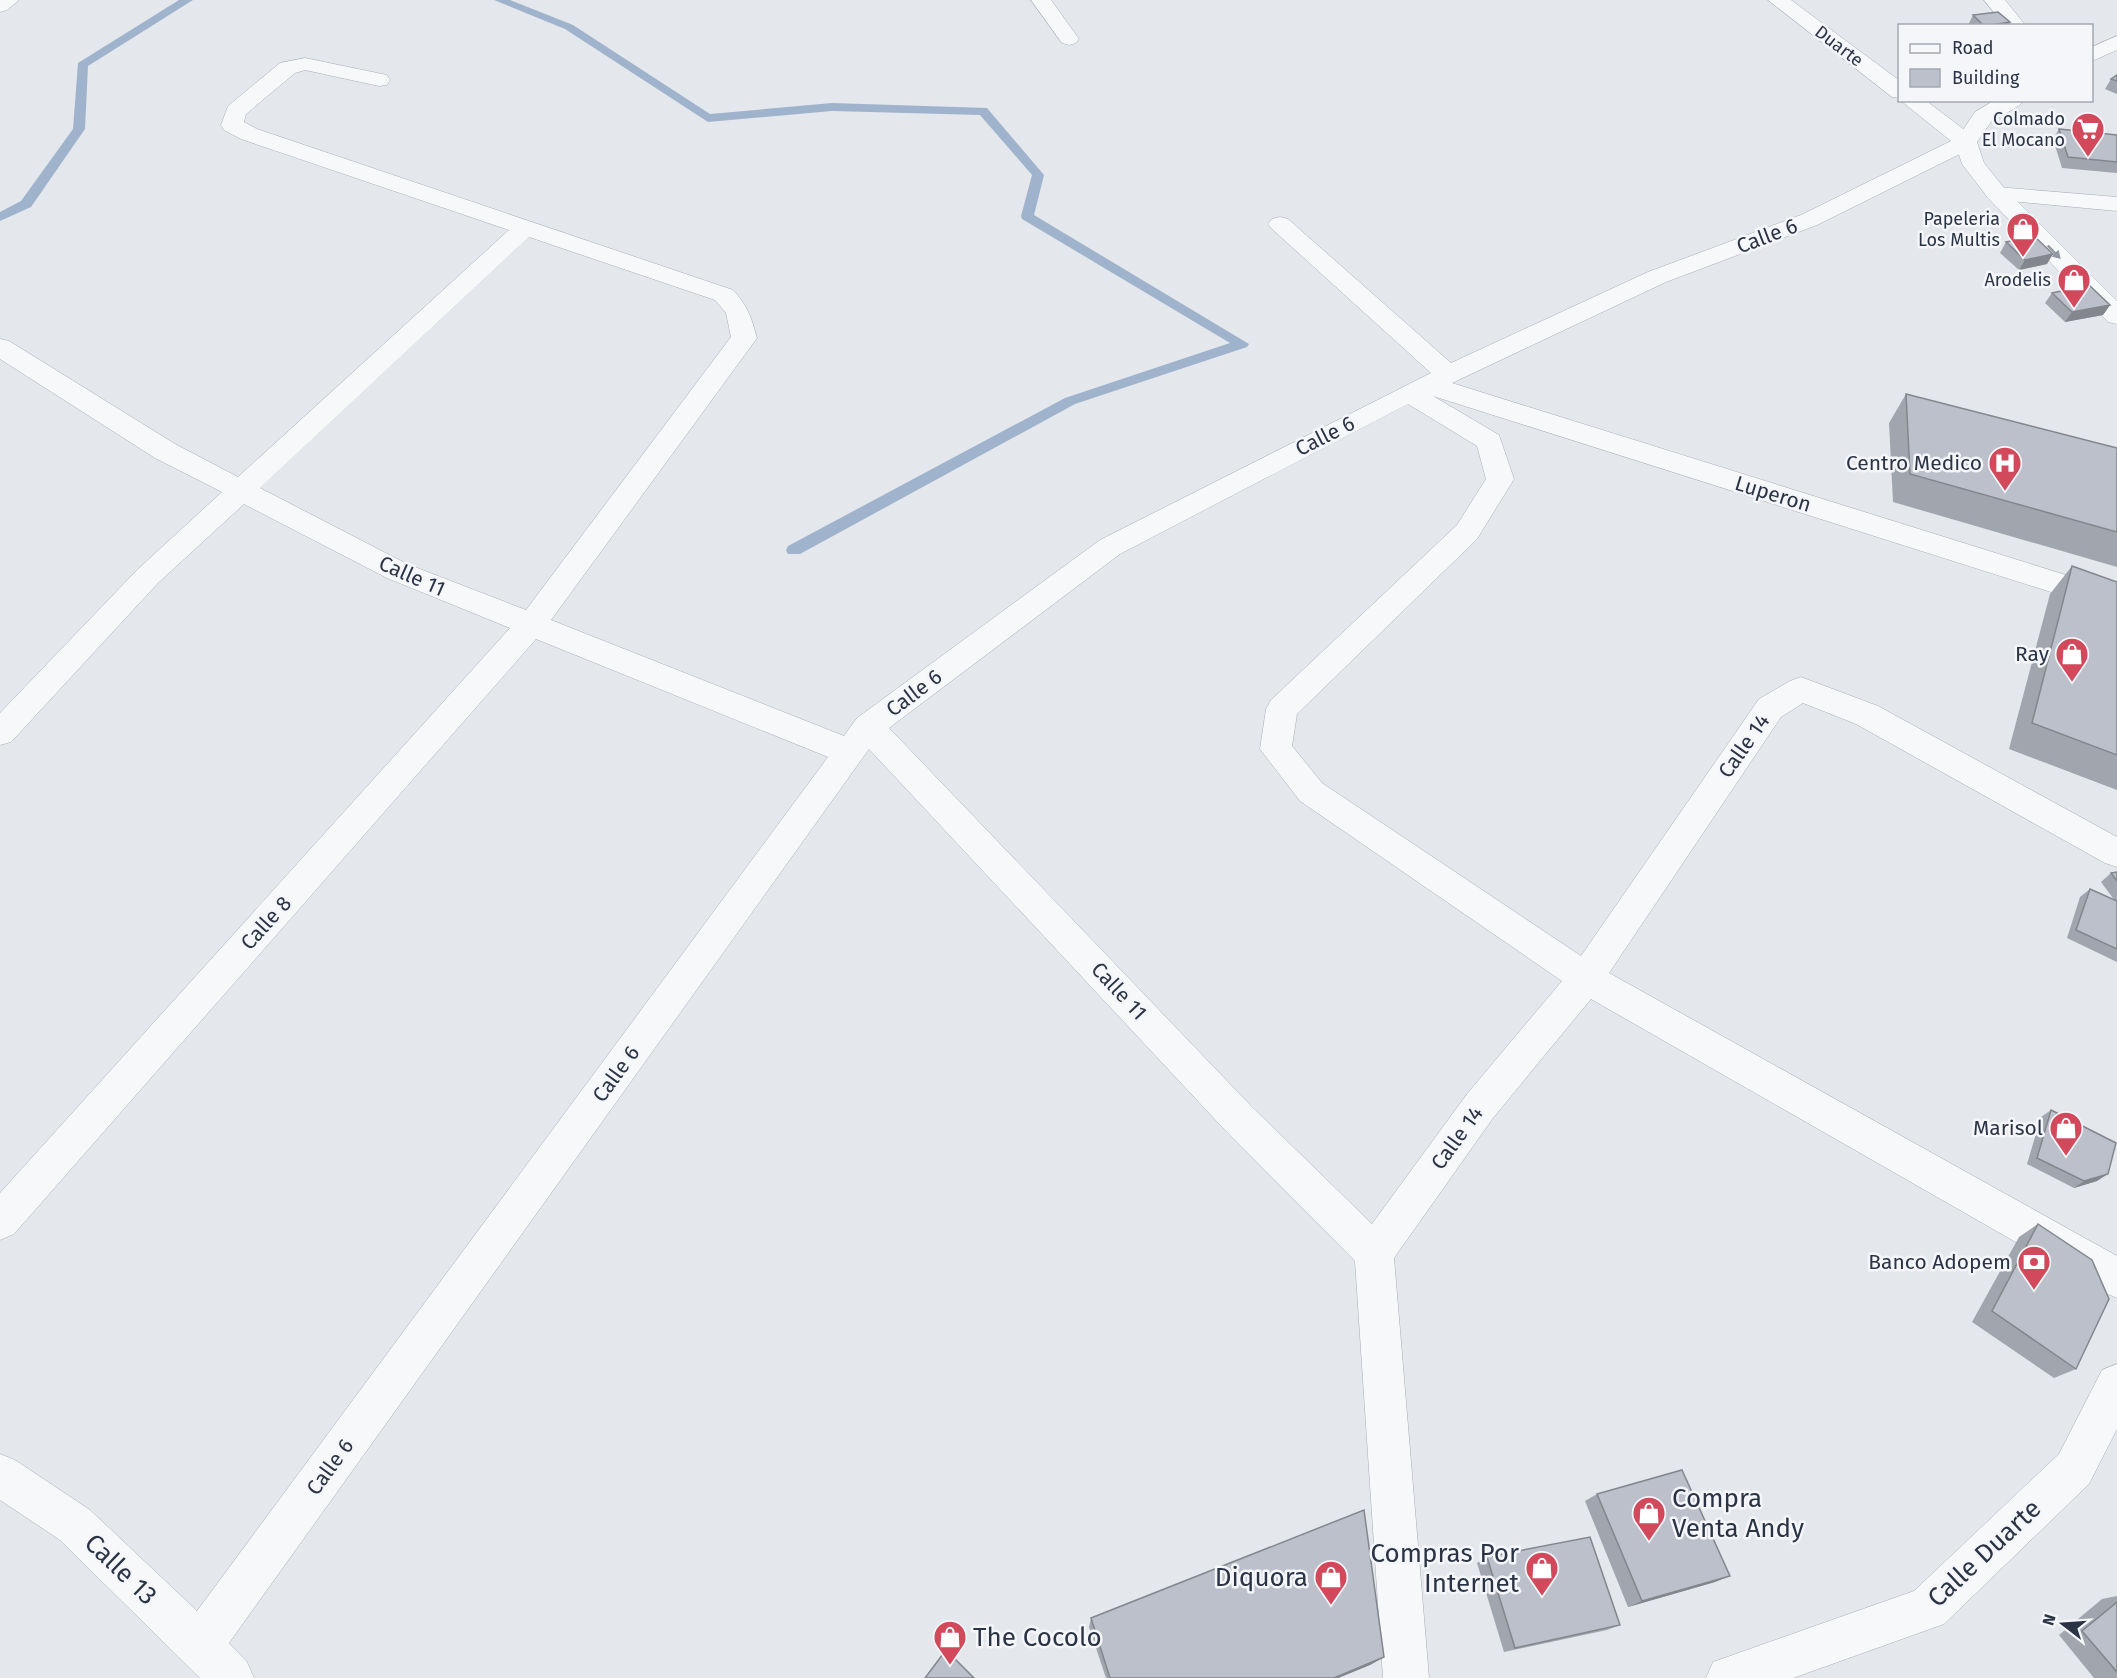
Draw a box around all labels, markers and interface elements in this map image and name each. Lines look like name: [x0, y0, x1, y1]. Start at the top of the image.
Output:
street label: Duarte: [1810, 21, 1868, 71]
legend: [1898, 24, 2093, 102]
text: Road: [1952, 37, 1994, 59]
text: Building: [1952, 67, 2020, 89]
place label: Colmado El Mocano: [1982, 108, 2065, 151]
supermarket icon: Colmado El Mocano: [2070, 111, 2106, 158]
place label: Papeleria Los Multis: [1918, 208, 2000, 251]
shop icon: Papeleria Los Multis: [2005, 211, 2041, 258]
street label: Calle 6: [1733, 213, 1801, 259]
one-way arrow: [2047, 244, 2061, 259]
shop icon: Arodelis: [2056, 262, 2092, 309]
place label: Arodelis: [1984, 269, 2051, 291]
street label: Calle 6: [1291, 410, 1359, 462]
hospital icon: Centro Medico: [1987, 445, 2023, 492]
place label: Centro Medico: [1846, 450, 1982, 476]
street label: Luperon: [1732, 470, 1814, 518]
street label: Calle 11: [375, 550, 449, 602]
shop icon: Ray: [2054, 636, 2090, 683]
place label: Ray: [2015, 641, 2050, 667]
street label: Calle 6: [881, 664, 947, 722]
street label: Calle 14: [1713, 709, 1775, 783]
street label: Calle 8: [235, 891, 297, 955]
street label: Calle 11: [1086, 957, 1152, 1025]
street label: Calle 6: [587, 1041, 645, 1107]
street label: Calle 14: [1425, 1101, 1489, 1175]
shop icon: Marisol: [2048, 1110, 2084, 1157]
place label: Marisol: [1973, 1115, 2043, 1141]
bank icon: Banco Adopem: [2016, 1244, 2052, 1291]
place label: Banco Adopem: [1868, 1249, 2011, 1275]
street label: Calle 6: [301, 1434, 359, 1500]
place label: Compra Venta Andy: [1672, 1483, 1804, 1544]
street label: Calle Duarte: [1921, 1493, 2047, 1614]
shop icon: Compra Venta Andy: [1631, 1495, 1667, 1542]
street label: Calle 13: [78, 1527, 163, 1611]
place label: Compras Por Internet: [1370, 1538, 1520, 1599]
shop icon: Compras Por Internet: [1524, 1550, 1560, 1597]
shop icon: Diquora: [1313, 1559, 1349, 1606]
place label: Diquora: [1215, 1562, 1308, 1593]
north arrow: [2033, 1594, 2093, 1654]
text: N: [2038, 1612, 2060, 1628]
shop icon: The Cocolo: [932, 1619, 968, 1666]
place label: The Cocolo: [973, 1622, 1102, 1653]

